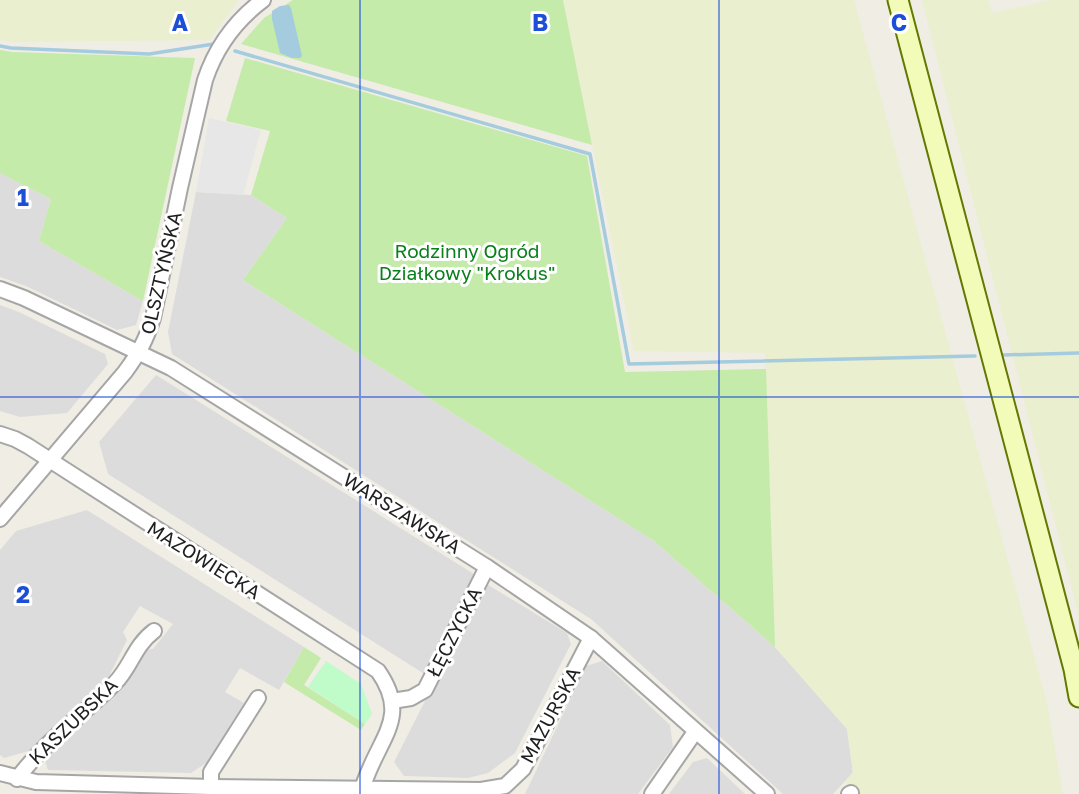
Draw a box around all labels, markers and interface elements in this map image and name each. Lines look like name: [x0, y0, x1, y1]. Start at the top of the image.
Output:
text: A: [172, 8, 189, 36]
text: B: [532, 8, 548, 36]
text: C: [891, 8, 907, 36]
text: 1: [17, 183, 29, 211]
street label: OLSZTYŃSKA: [135, 209, 186, 336]
park label: Rodzinny Ogród Działkowy "Krokus": [379, 239, 555, 284]
street label: WARSZAWSKA: [339, 467, 465, 558]
street label: MAZOWIECKA: [143, 516, 265, 604]
text: 2: [16, 580, 30, 608]
street label: ŁĘCZYCKA: [421, 583, 486, 680]
street label: MAZURSKA: [515, 662, 585, 767]
street label: KASZUBSKA: [24, 672, 122, 769]

